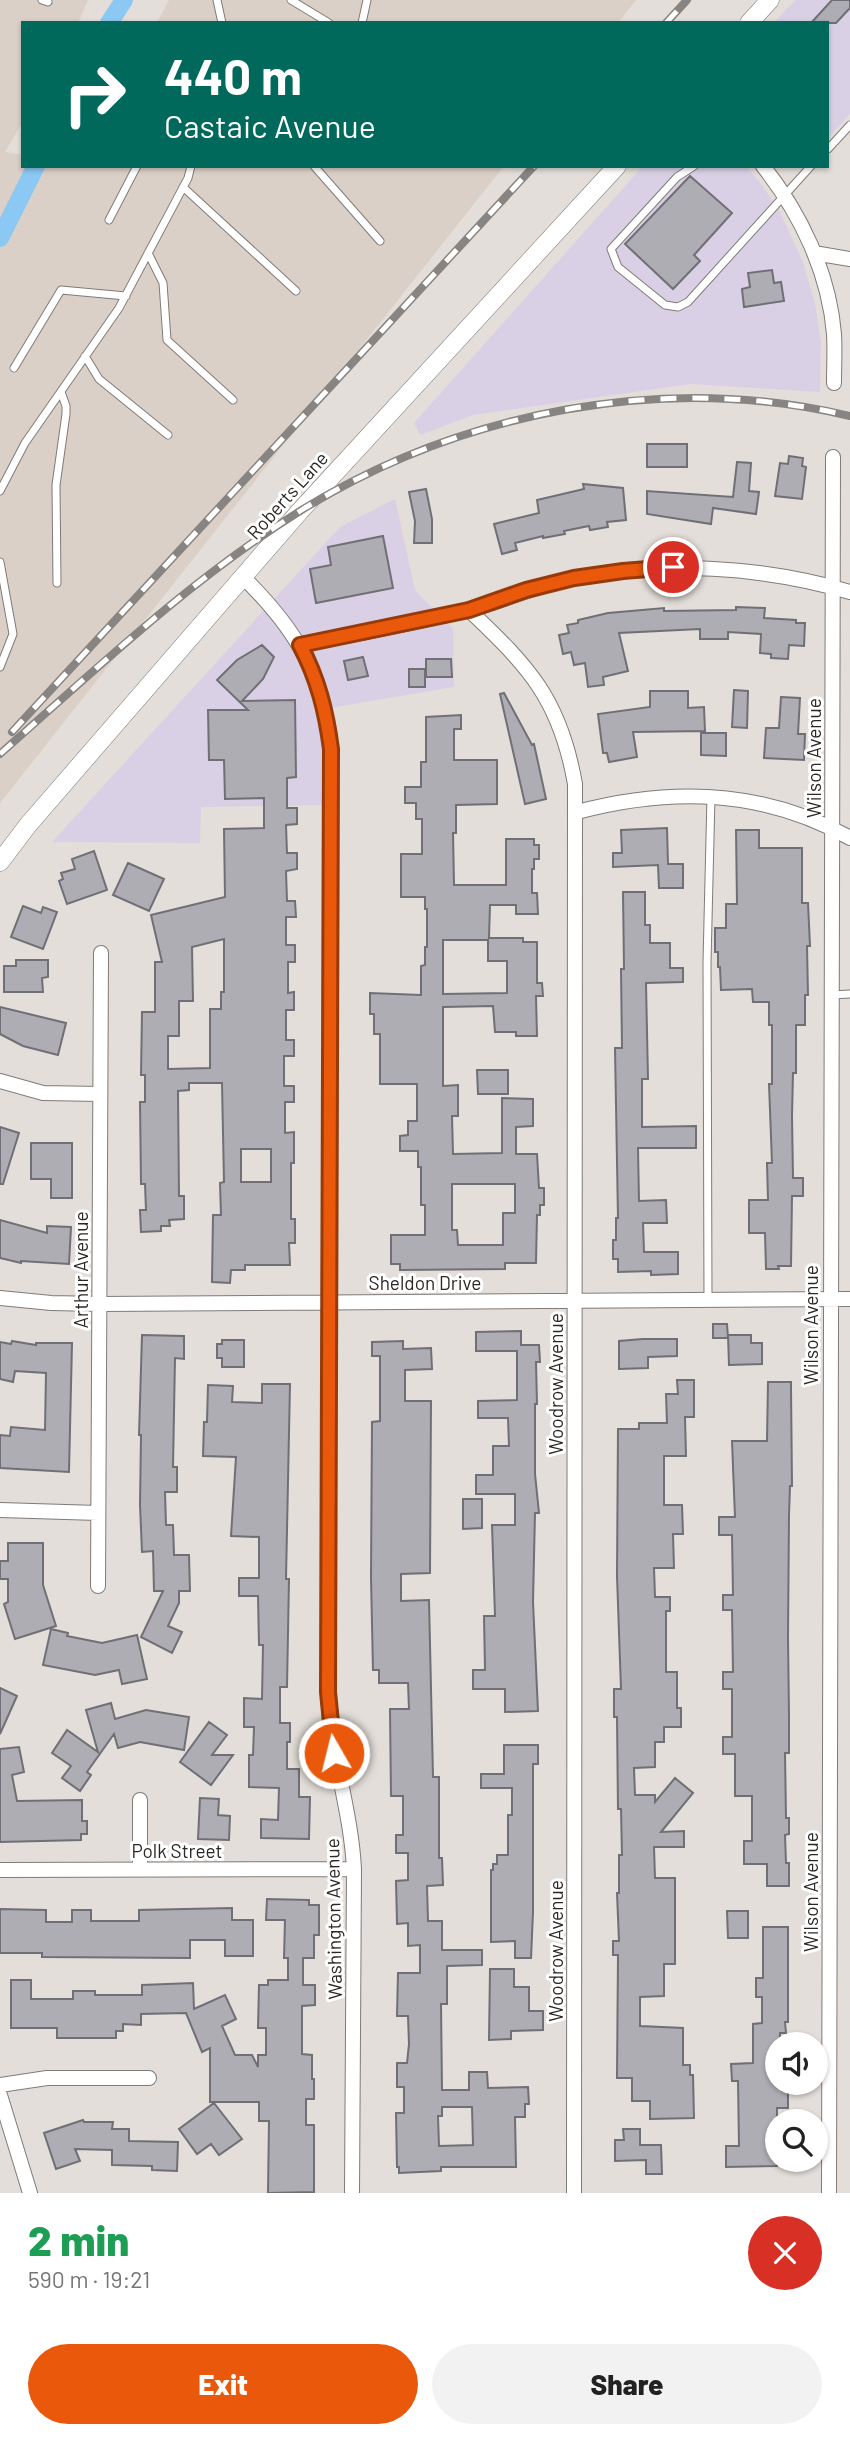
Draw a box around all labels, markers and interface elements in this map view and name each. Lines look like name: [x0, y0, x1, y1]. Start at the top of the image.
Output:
text: 440 m: [164, 46, 302, 105]
icon: right: [49, 49, 140, 140]
text: Castaic Avenue: [164, 106, 376, 144]
street label: Roberts Lane: [242, 446, 332, 544]
pin: [643, 537, 703, 597]
icon: arrive: [654, 548, 692, 586]
street label: Wilson Avenue: [802, 698, 825, 818]
street label: Arthur Avenue: [69, 1211, 92, 1329]
street label: Wilson Avenue: [799, 1265, 822, 1385]
street label: Sheldon Drive: [369, 1271, 481, 1294]
street label: Woodrow Avenue: [544, 1313, 567, 1455]
position arrow: [297, 1716, 371, 1790]
street label: Wilson Avenue: [799, 1832, 822, 1952]
street label: Washington Avenue: [320, 1838, 346, 2000]
street label: Polk Street: [132, 1839, 222, 1862]
street label: Woodrow Avenue: [544, 1880, 567, 2022]
map controls: [765, 2032, 828, 2172]
button: sound: [765, 2032, 828, 2095]
button: search: [765, 2109, 828, 2172]
text: 2 min: [28, 2214, 129, 2264]
button: close: [748, 2216, 822, 2290]
text: 590 m · 19:21: [28, 2265, 150, 2293]
button: Exit: [28, 2344, 418, 2424]
button: Share: [432, 2344, 822, 2424]

